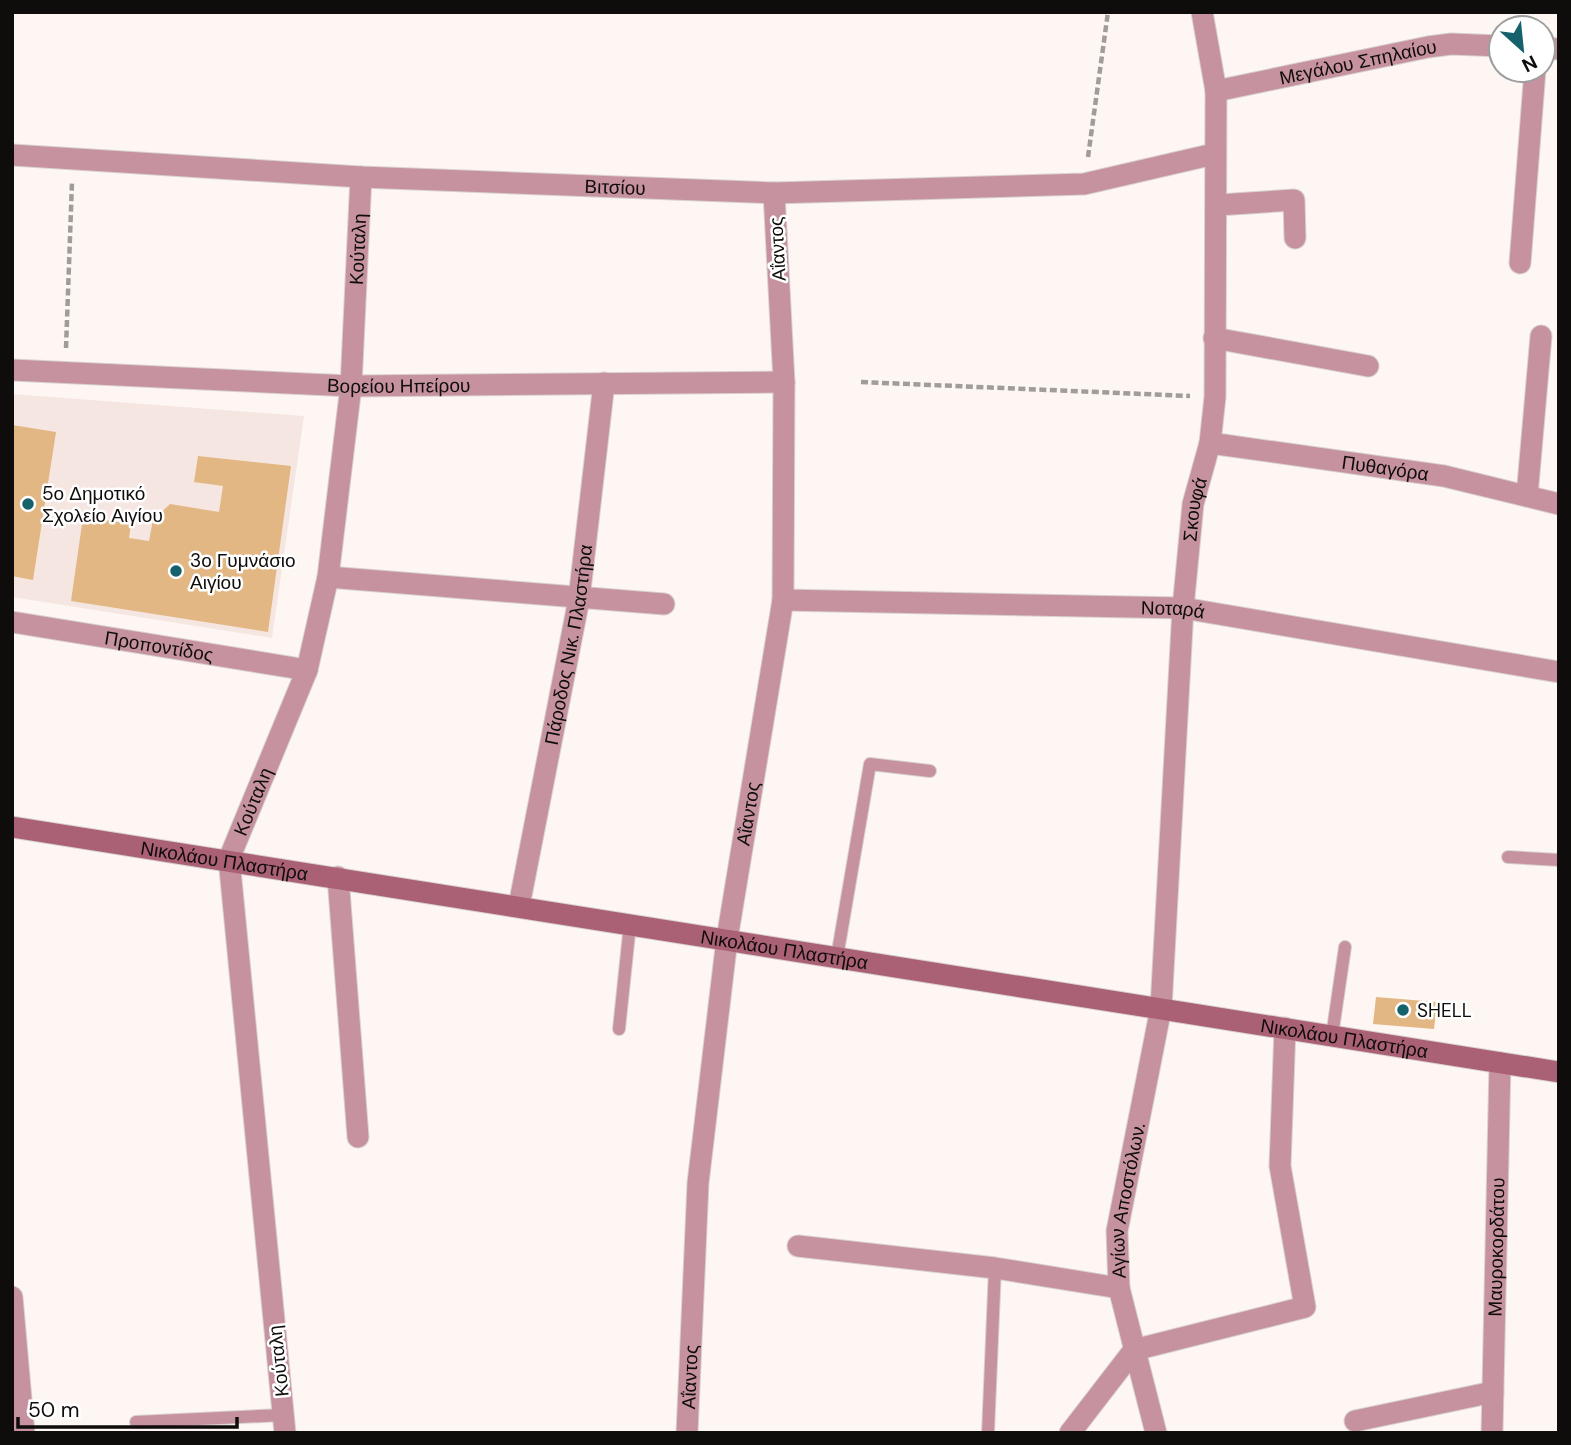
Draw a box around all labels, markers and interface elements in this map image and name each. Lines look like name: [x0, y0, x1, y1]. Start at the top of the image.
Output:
north arrow: [1487, 14, 1557, 84]
street label: Μεγάλου Σπηλαίου: [1277, 34, 1438, 91]
text: N: [1518, 49, 1541, 78]
street label: Βιτσίου: [584, 174, 646, 201]
street label: Κούταλη: [344, 213, 372, 286]
street label: Αΐαντος: [763, 216, 792, 282]
street label: Βορείου Ηπείρου: [326, 373, 470, 399]
street label: Πυθαγόρα: [1340, 450, 1430, 487]
street label: Σκουφά: [1177, 474, 1213, 543]
place label: 5ο Δημοτικό Σχολείο Αιγίου: [42, 481, 163, 528]
marker: 5ο Δημοτικό Σχολείο Αιγίου: [20, 496, 36, 512]
street label: Πάροδος Νικ. Πλαστήρα: [539, 543, 598, 747]
place label: 3ο Γυμνάσιο Αιγίου: [190, 548, 296, 595]
marker: 3ο Γυμνάσιο Αιγίου: [168, 563, 184, 579]
street label: Νοταρά: [1141, 595, 1207, 625]
street label: Προποντίδος: [103, 625, 215, 668]
street label: Κούταλη: [228, 764, 278, 840]
street label: Αΐαντος: [731, 780, 766, 848]
street label: Νικολάου Πλαστήρα: [139, 836, 310, 887]
street label: Νικολάου Πλαστήρα: [699, 924, 870, 975]
place label: SHELL: [1417, 998, 1472, 1023]
marker: SHELL: [1395, 1002, 1411, 1018]
street label: Νικολάου Πλαστήρα: [1259, 1013, 1430, 1064]
street label: Αγίων Αποστόλων.: [1105, 1121, 1151, 1279]
street label: Μαυροκορδάτου: [1483, 1177, 1511, 1317]
street label: Κούταλη: [262, 1324, 295, 1398]
street label: Αΐαντος: [676, 1344, 704, 1410]
scale bar: [18, 1386, 236, 1430]
text: 50 m: [28, 1396, 79, 1424]

